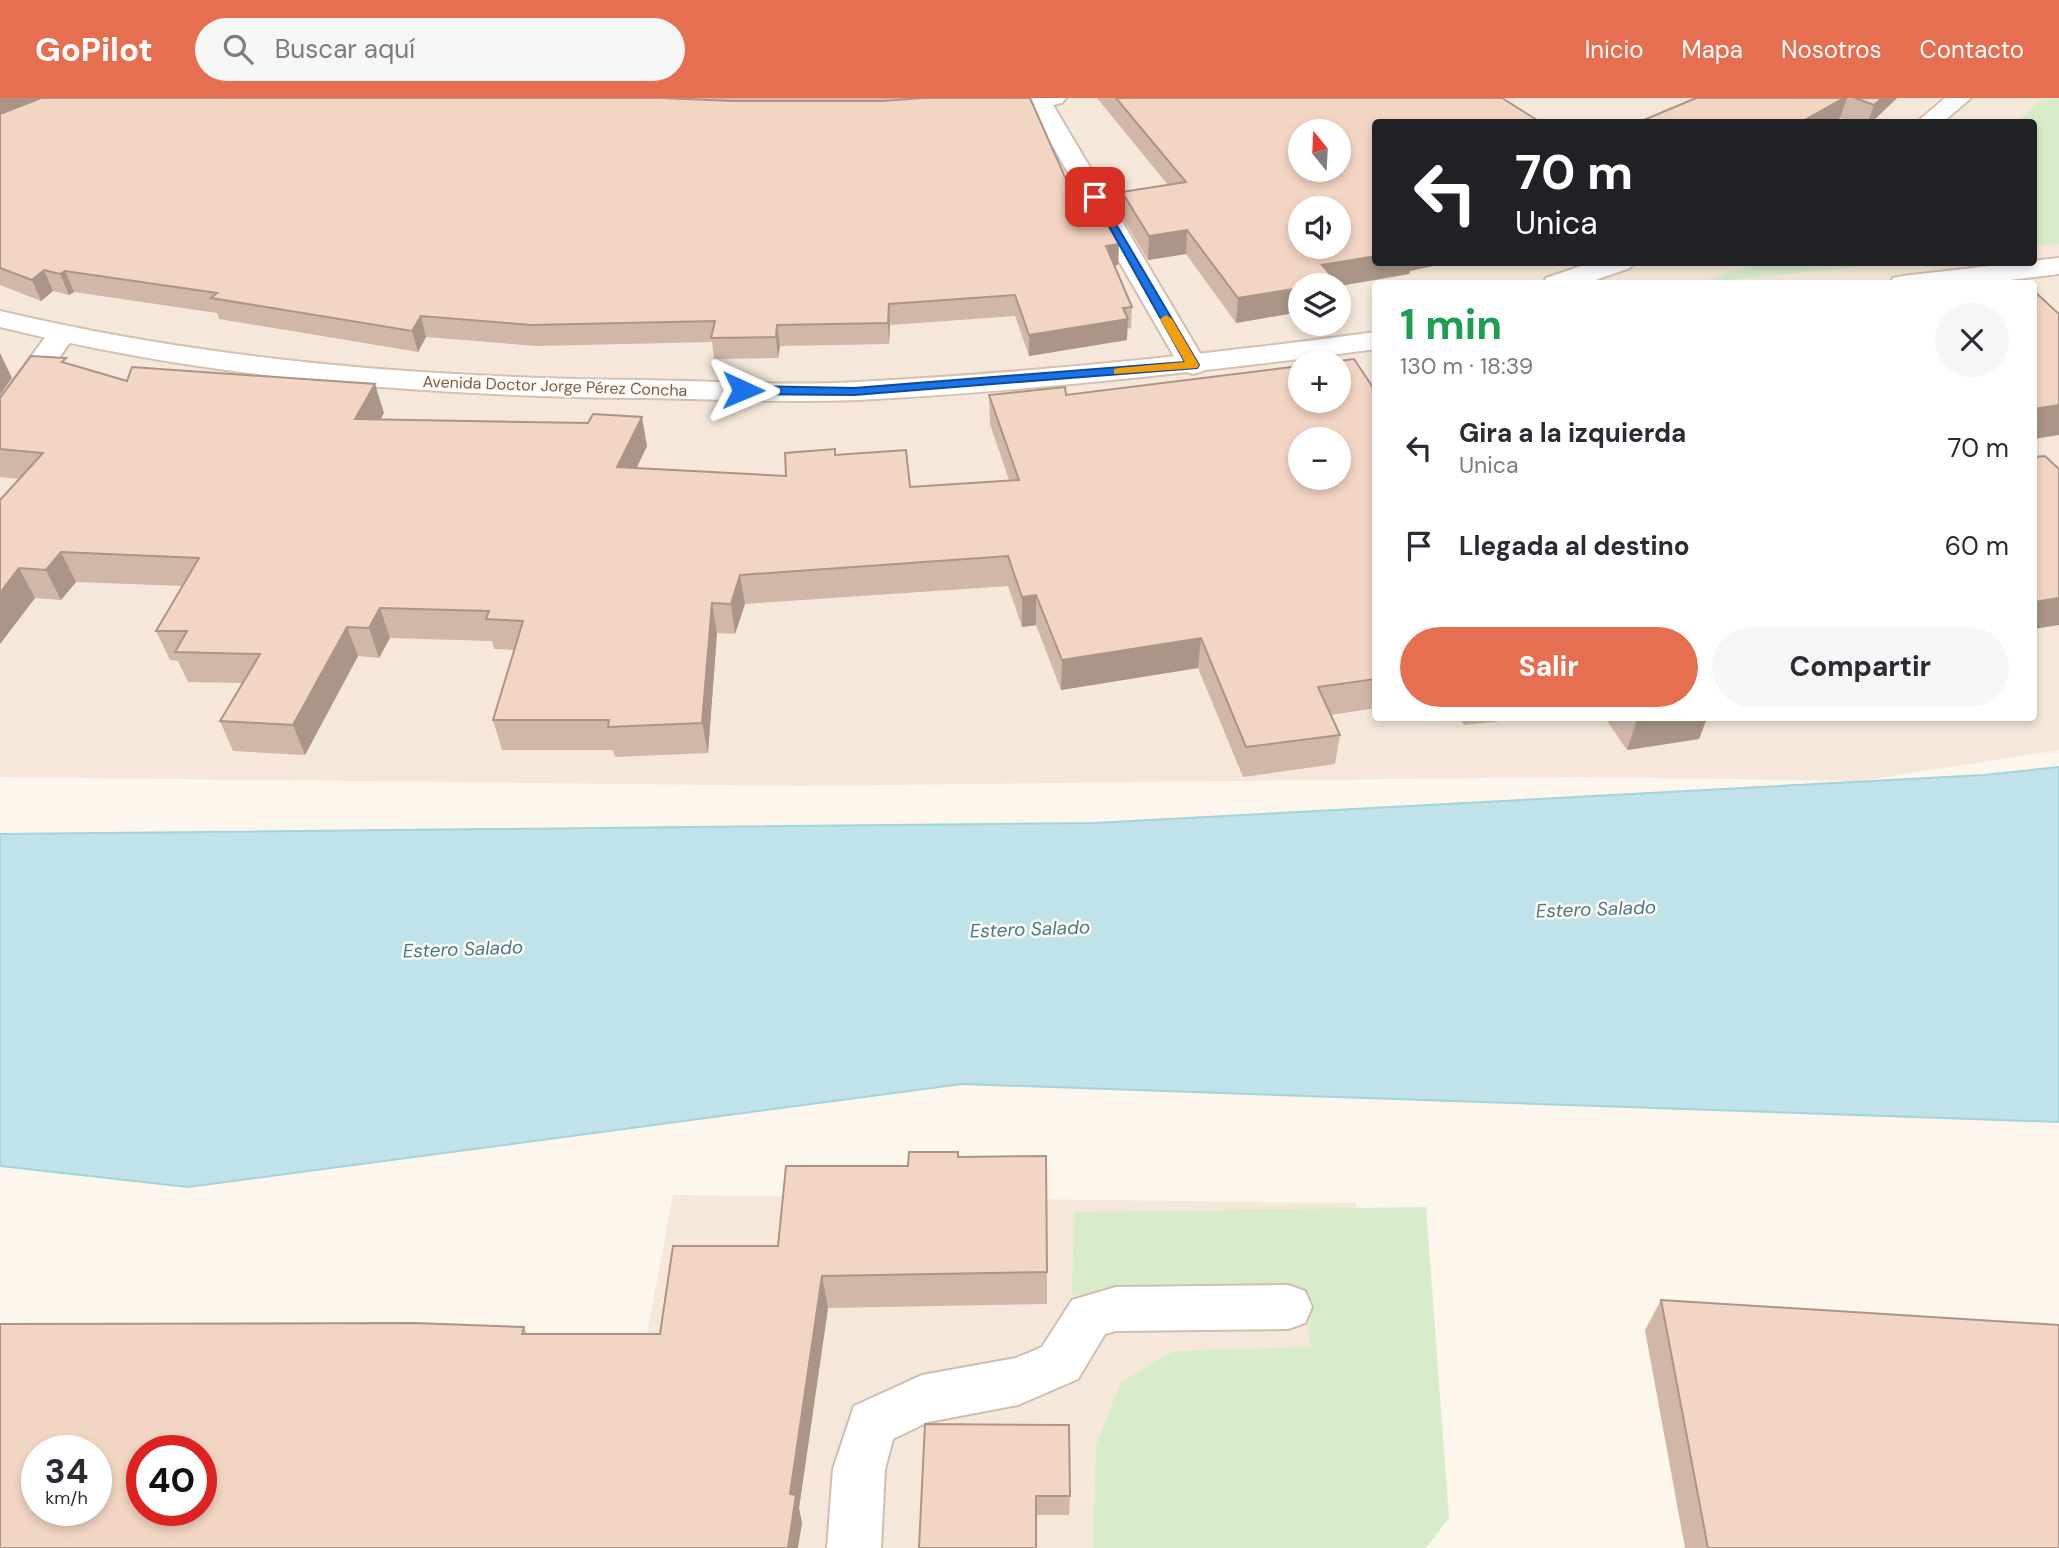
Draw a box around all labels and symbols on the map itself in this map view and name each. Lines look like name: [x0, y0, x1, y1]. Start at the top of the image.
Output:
north arrow: [1288, 119, 1351, 182]
pin: [1065, 167, 1125, 227]
position arrow: [706, 353, 780, 427]
street label: Avenida Doctor Jorge Pérez Concha: [422, 371, 688, 401]
water label: Estero Salado: [1535, 894, 1657, 924]
water label: Estero Salado: [969, 914, 1091, 944]
water label: Estero Salado: [402, 934, 524, 964]
speed limit sign: 40: [126, 1435, 217, 1526]

